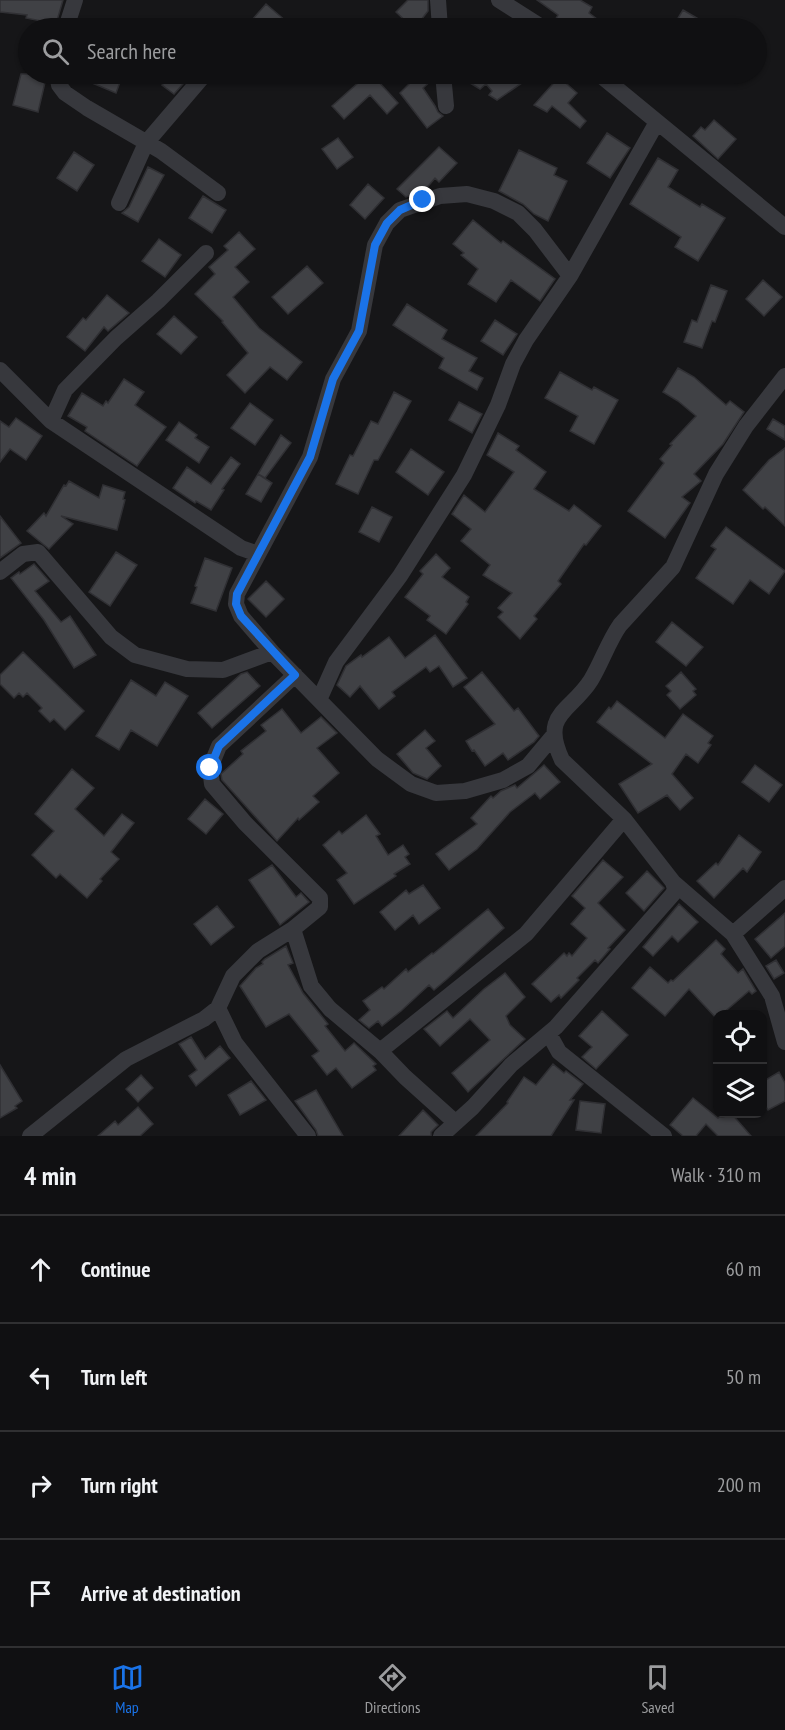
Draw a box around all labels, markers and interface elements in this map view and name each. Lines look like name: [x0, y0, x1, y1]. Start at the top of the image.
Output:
search box: [18, 18, 767, 84]
icon: search: [39, 35, 72, 68]
text: Search here: [87, 37, 176, 65]
route end: [409, 186, 435, 212]
route start: [196, 754, 222, 780]
map controls: [713, 1010, 767, 1118]
button: locate: [713, 1010, 767, 1064]
button: layers: [713, 1064, 767, 1118]
text: 4 min: [24, 1159, 77, 1192]
text: Walk · 310 m: [671, 1162, 761, 1188]
icon: ahead: [24, 1253, 57, 1286]
text: Continue: [81, 1255, 151, 1283]
text: 60 m: [726, 1256, 761, 1282]
icon: left: [24, 1361, 57, 1394]
text: Turn left: [81, 1363, 147, 1391]
text: 50 m: [726, 1364, 761, 1390]
icon: right: [24, 1469, 57, 1502]
text: Turn right: [81, 1471, 158, 1499]
text: 200 m: [717, 1472, 761, 1498]
icon: arrive: [24, 1577, 57, 1610]
text: Arrive at destination: [81, 1579, 241, 1607]
tab: Map: [111, 1661, 144, 1717]
tab: Directions: [365, 1661, 420, 1717]
tab: Saved: [641, 1661, 674, 1717]

